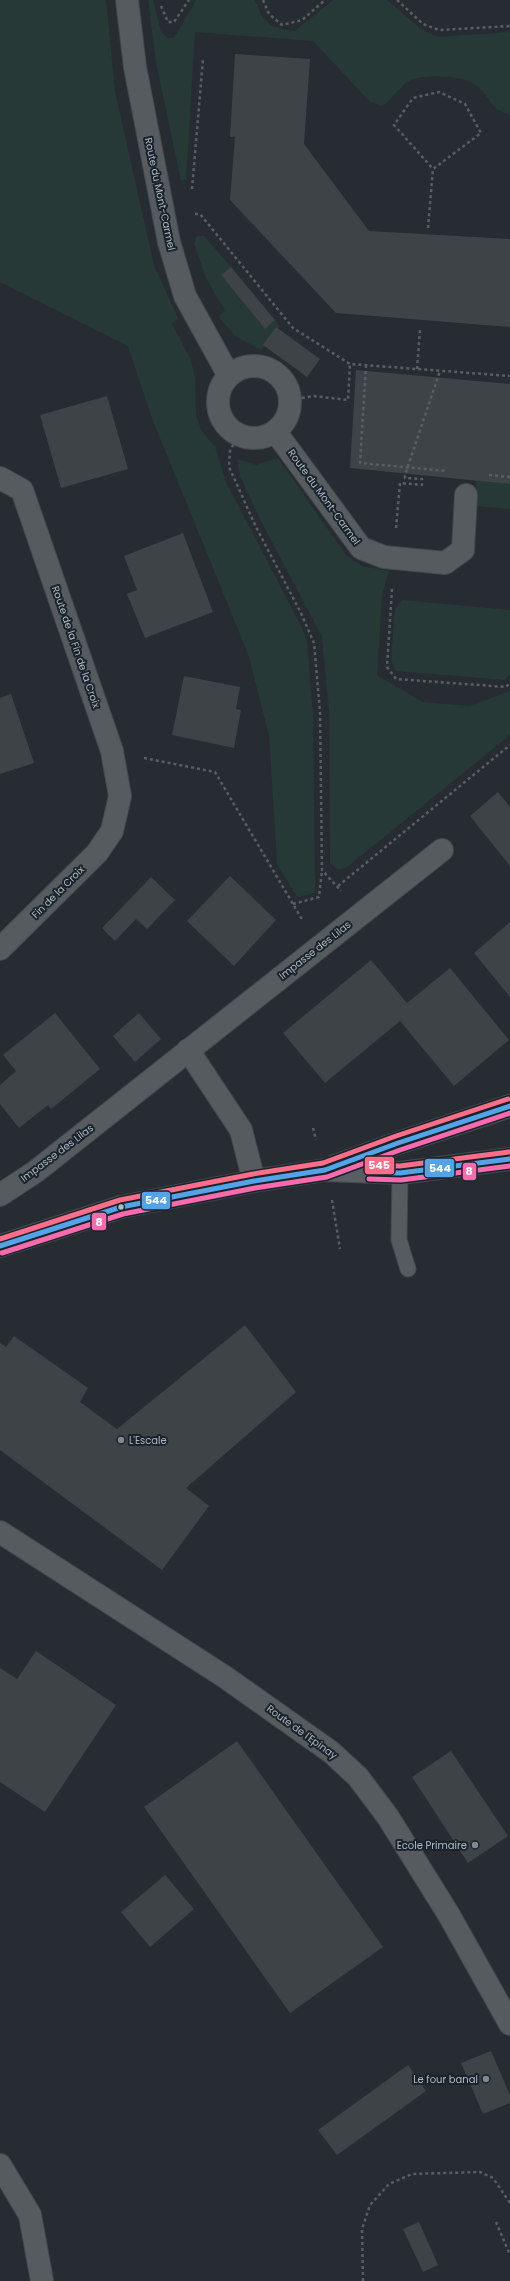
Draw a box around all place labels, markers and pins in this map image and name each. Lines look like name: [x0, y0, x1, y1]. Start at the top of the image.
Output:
unlabelled marker: [116, 1202, 126, 1212]
place label: L'Escale: [129, 1433, 167, 1448]
marker: L'Escale: [116, 1435, 126, 1445]
place label: Ecole Primaire: [397, 1838, 467, 1853]
marker: Ecole Primaire: [470, 1840, 480, 1850]
place label: Le four banal: [413, 2072, 478, 2087]
marker: Le four banal: [481, 2074, 491, 2084]

